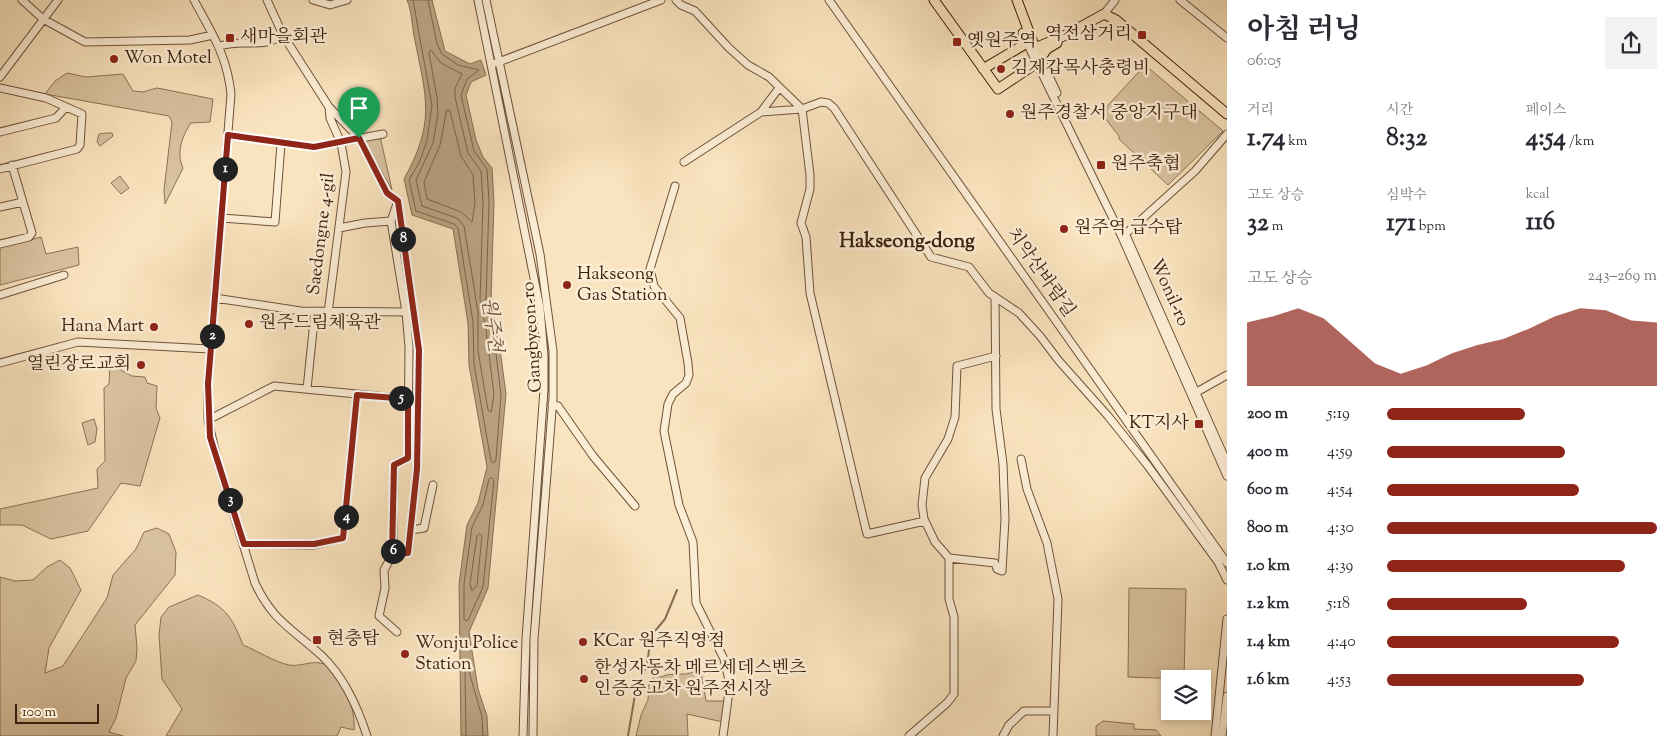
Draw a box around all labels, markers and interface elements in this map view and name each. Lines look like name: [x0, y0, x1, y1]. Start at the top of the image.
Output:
text: 아침 러닝: [1247, 11, 1361, 51]
button: share: [1605, 17, 1657, 69]
place label: 역전삼거리: [1045, 22, 1132, 48]
place label: 새마을회관: [240, 25, 328, 51]
place label: 옛원주역: [967, 29, 1037, 55]
marker: 역전삼거리: [1136, 29, 1148, 41]
marker: 새마을회관: [224, 32, 236, 44]
marker: 옛원주역: [951, 36, 963, 48]
place label: Won Motel: [124, 46, 212, 72]
text: 06:05: [1247, 50, 1281, 73]
marker: Won Motel: [108, 53, 120, 65]
place label: 김제갑목사충령비: [1011, 56, 1150, 82]
marker: 김제갑목사충령비: [995, 63, 1007, 75]
pin: [338, 87, 380, 138]
icon: arrive: [345, 94, 373, 122]
place label: 원주경찰서 중앙지구대: [1020, 101, 1198, 127]
text: 거리: [1247, 101, 1274, 121]
text: 시간: [1386, 101, 1413, 121]
text: 페이스: [1526, 101, 1566, 121]
marker: 원주경찰서 중앙지구대: [1004, 108, 1016, 120]
text: 1.74: [1247, 121, 1285, 157]
text: 8:32: [1386, 121, 1427, 157]
text: 4:54: [1526, 121, 1566, 157]
text: km: [1285, 132, 1307, 152]
text: /km: [1566, 132, 1594, 152]
place label: 원주축협: [1111, 152, 1181, 178]
pin: 1: [212, 156, 238, 182]
text: 1: [223, 159, 228, 179]
marker: 원주축협: [1095, 159, 1107, 171]
street label: Saedongne 4-gil: [302, 171, 342, 297]
text: kcal: [1526, 185, 1550, 205]
text: 고도 상승: [1247, 186, 1304, 206]
text: 심박수: [1386, 186, 1427, 206]
text: 116: [1526, 205, 1555, 241]
text: 32: [1247, 206, 1269, 242]
text: 171: [1386, 206, 1416, 242]
place label: 원주역 급수탑: [1074, 216, 1183, 242]
text: m: [1269, 217, 1283, 237]
text: bpm: [1416, 217, 1446, 237]
street label: 치악산바람길: [999, 223, 1081, 323]
marker: 원주역 급수탑: [1058, 223, 1070, 235]
pin: 8: [390, 226, 416, 252]
district label: Hakseong-dong: [839, 228, 975, 257]
text: 8: [400, 229, 407, 249]
street label: Wonil-ro: [1143, 255, 1195, 331]
place label: Hakseong Gas Station: [577, 262, 668, 309]
text: 243–269 m: [1587, 265, 1657, 288]
text: 고도 상승: [1247, 268, 1312, 291]
marker: Hakseong Gas Station: [561, 279, 573, 291]
street label: Gangbyeon-ro: [516, 280, 550, 393]
water label: 원주천: [474, 296, 508, 356]
place label: 원주드림체육관: [259, 311, 381, 337]
place label: Hana Mart: [61, 314, 144, 340]
marker: 원주드림체육관: [243, 318, 255, 330]
marker: Hana Mart: [148, 321, 160, 333]
pin: 2: [200, 324, 224, 348]
text: 2: [209, 326, 216, 346]
place label: 열린장로교회: [27, 352, 131, 378]
marker: 열린장로교회: [135, 359, 147, 371]
pin: 5: [388, 386, 414, 410]
text: 5: [399, 388, 404, 408]
text: 200 m: [1247, 403, 1288, 426]
text: 5:19: [1327, 403, 1350, 426]
place label: KT지사: [1129, 411, 1190, 437]
marker: KT지사: [1193, 418, 1205, 430]
text: 400 m: [1247, 441, 1289, 464]
text: 4:59: [1327, 441, 1352, 464]
text: 600 m: [1247, 479, 1289, 502]
text: 4:54: [1327, 479, 1353, 502]
pin: 3: [218, 488, 242, 512]
text: 3: [228, 490, 233, 510]
pin: 4: [334, 504, 358, 530]
text: 4: [343, 507, 350, 527]
text: 800 m: [1247, 517, 1289, 540]
text: 4:30: [1327, 517, 1354, 540]
pin: 6: [380, 538, 406, 564]
text: 6: [390, 541, 397, 561]
text: 1.0 km: [1247, 555, 1290, 578]
text: 4:39: [1327, 555, 1353, 578]
text: 1.2 km: [1247, 593, 1289, 616]
text: 5:18: [1327, 593, 1350, 616]
place label: 현충탑: [327, 627, 380, 653]
place label: KCar 원주직영점: [593, 629, 725, 655]
place label: Wonju Police Station: [415, 631, 518, 678]
text: 1.4 km: [1247, 631, 1290, 654]
text: 4:40: [1327, 631, 1356, 654]
marker: 현충탑: [311, 634, 323, 646]
marker: KCar 원주직영점: [577, 636, 589, 648]
marker: Wonju Police Station: [399, 648, 411, 660]
place label: 한성자동차 메르세데스벤츠 인증중고차 원주전시장: [594, 656, 807, 703]
text: 1.6 km: [1247, 669, 1289, 692]
text: 4:53: [1327, 669, 1351, 692]
map controls: [1161, 670, 1211, 720]
button: layers: [1161, 670, 1211, 720]
marker: 한성자동차 메르세데스벤츠 인증중고차 원주전시장: [578, 673, 590, 685]
scale bar: [15, 701, 99, 724]
text: 100 m: [22, 703, 56, 723]

